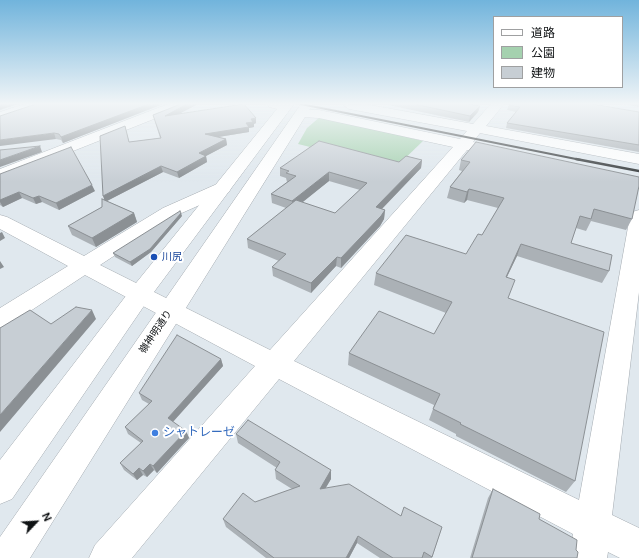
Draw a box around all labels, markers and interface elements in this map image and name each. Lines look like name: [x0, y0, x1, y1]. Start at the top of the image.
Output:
legend: [493, 16, 623, 88]
text: 道路: [531, 25, 555, 41]
text: 公園: [531, 45, 555, 61]
text: 建物: [531, 65, 555, 81]
place label: 川尻: [162, 251, 182, 263]
marker: 川尻: [149, 252, 159, 262]
street label: 嶺神明通り: [137, 308, 175, 356]
place label: シャトレーゼ: [163, 426, 235, 440]
marker: シャトレーゼ: [150, 428, 160, 438]
north arrow: [16, 502, 56, 542]
text: N: [39, 510, 55, 524]

